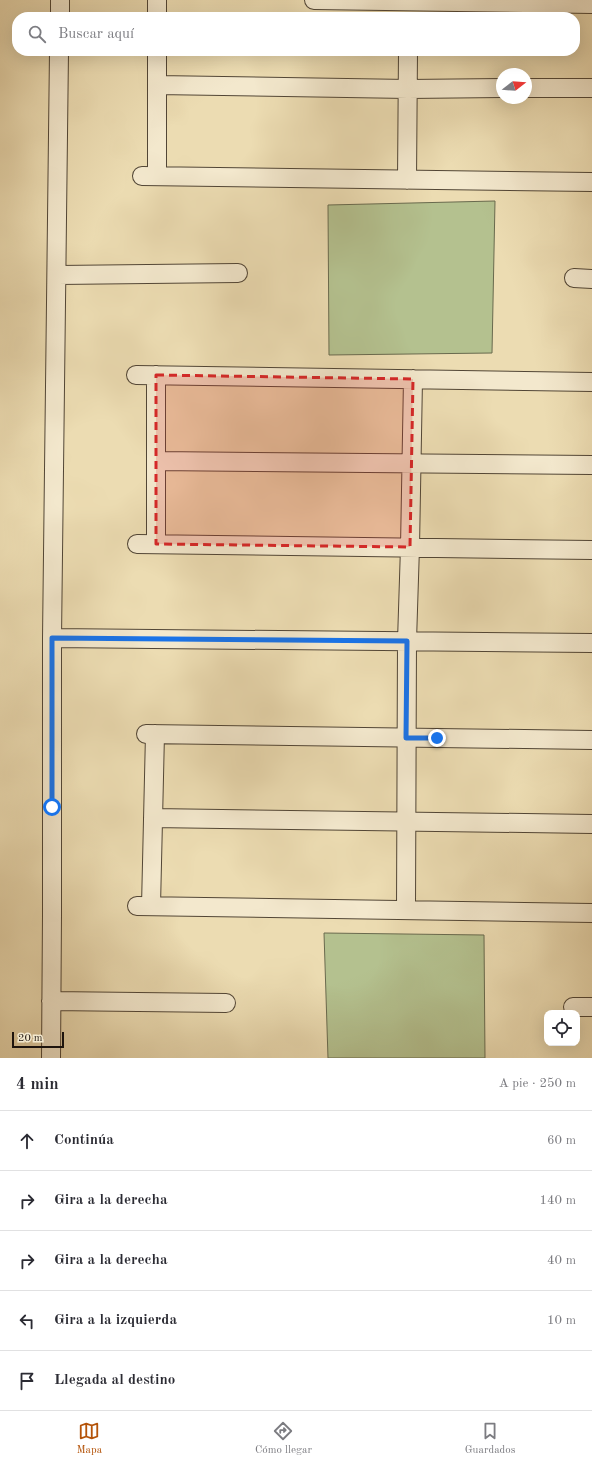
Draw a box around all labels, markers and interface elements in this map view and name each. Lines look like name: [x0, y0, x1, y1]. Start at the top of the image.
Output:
search box: [12, 12, 580, 56]
icon: search: [26, 23, 48, 45]
text: Buscar aquí: [58, 27, 134, 42]
north arrow: [496, 68, 532, 104]
route end: [428, 729, 446, 747]
route start: [43, 798, 61, 816]
map controls: [544, 1010, 580, 1046]
button: locate: [544, 1010, 580, 1046]
scale bar: [12, 1030, 64, 1049]
text: 20 m: [18, 1033, 43, 1044]
text: 4 min: [16, 1076, 59, 1093]
text: A pie · 250 m: [499, 1077, 576, 1090]
icon: ahead: [16, 1130, 38, 1152]
text: Continúa: [54, 1133, 114, 1148]
text: 60 m: [547, 1134, 576, 1147]
icon: right: [16, 1190, 38, 1212]
text: Gira a la derecha: [54, 1193, 168, 1208]
text: 140 m: [539, 1194, 576, 1207]
icon: right: [16, 1250, 38, 1272]
text: Gira a la derecha: [54, 1253, 168, 1268]
text: 40 m: [547, 1254, 576, 1267]
icon: left: [16, 1310, 38, 1332]
text: Gira a la izquierda: [54, 1313, 177, 1328]
text: 10 m: [547, 1314, 576, 1327]
icon: arrive: [16, 1370, 38, 1392]
text: Llegada al destino: [54, 1373, 175, 1388]
tab: Mapa: [76, 1420, 102, 1458]
tab: Cómo llegar: [255, 1420, 312, 1458]
tab: Guardados: [465, 1420, 516, 1458]

